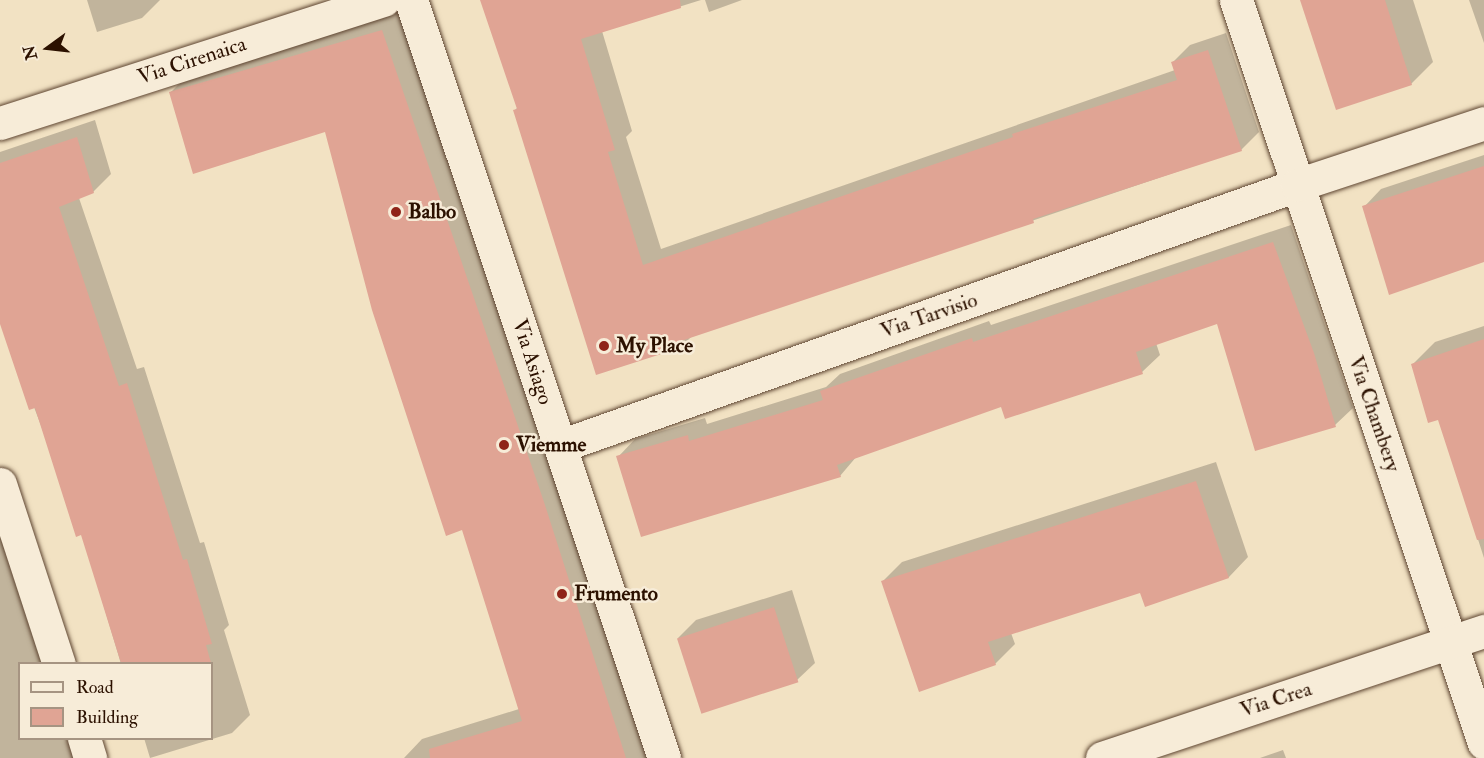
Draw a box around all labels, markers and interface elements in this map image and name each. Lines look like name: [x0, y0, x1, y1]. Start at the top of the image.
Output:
north arrow: [18, 18, 78, 78]
street label: Via Cirenaica: [134, 32, 250, 90]
text: N: [19, 43, 42, 62]
place label: Balbo: [408, 199, 456, 225]
marker: Balbo: [389, 205, 403, 219]
street label: Via Tarvisio: [877, 288, 981, 344]
street label: Via Asiago: [506, 316, 558, 408]
place label: My Place: [616, 333, 693, 359]
marker: My Place: [597, 339, 611, 353]
street label: Via Chambery: [1342, 353, 1406, 475]
place label: Viemme: [516, 432, 586, 458]
marker: Viemme: [497, 438, 511, 452]
place label: Frumento: [574, 581, 658, 607]
marker: Frumento: [555, 587, 569, 601]
legend: [18, 662, 213, 740]
text: Road: [76, 676, 114, 699]
street label: Via Crea: [1237, 677, 1315, 723]
text: Building: [76, 706, 138, 729]

